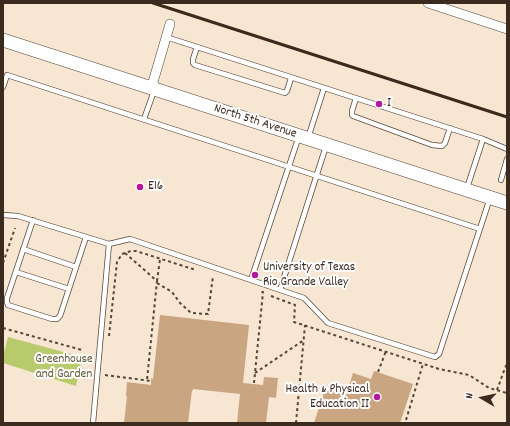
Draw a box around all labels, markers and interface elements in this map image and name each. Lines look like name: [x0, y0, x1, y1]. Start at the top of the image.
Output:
place label: I: [387, 96, 391, 112]
marker: I: [374, 99, 384, 109]
street label: North 5th Avenue: [212, 101, 298, 143]
place label: E16: [148, 179, 163, 195]
marker: E16: [135, 182, 145, 192]
place label: University of Texas Rio Grande Valley: [263, 260, 355, 291]
marker: University of Texas Rio Grande Valley: [250, 270, 260, 280]
park label: Greenhouse and Garden: [35, 352, 93, 383]
north arrow: [462, 378, 502, 418]
place label: Health & Physical Education II: [286, 382, 369, 413]
marker: Health & Physical Education II: [372, 392, 382, 402]
text: N: [462, 392, 478, 400]

